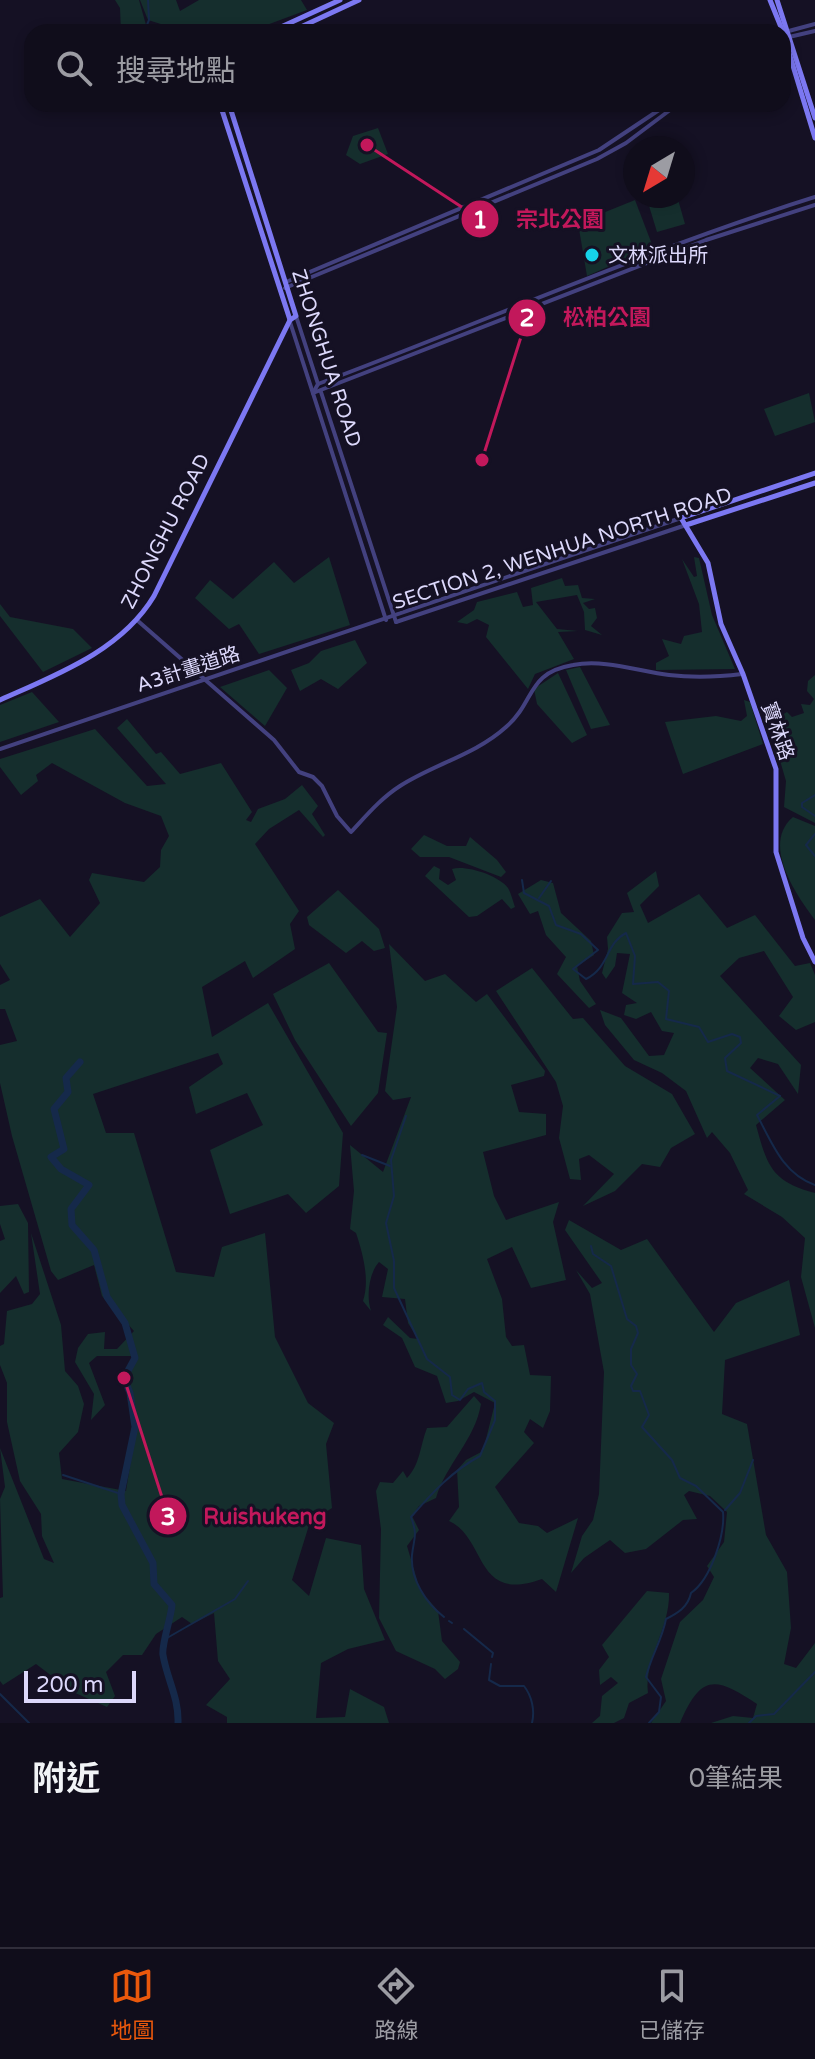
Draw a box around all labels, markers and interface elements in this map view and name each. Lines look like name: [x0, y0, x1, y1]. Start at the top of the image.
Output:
search box: [24, 24, 791, 112]
icon: search: [52, 46, 96, 90]
text: 搜尋地點: [116, 53, 236, 90]
north arrow: [623, 136, 695, 208]
callout: 宗北公園: [460, 196, 620, 242]
text: 1: [472, 206, 488, 235]
text: 宗北公園: [516, 207, 604, 233]
place label: 文林派出所: [608, 244, 708, 268]
marker: 文林派出所: [583, 246, 601, 264]
street label: ZHONGHUA ROAD: [286, 266, 366, 450]
callout: 松柏公園: [507, 295, 667, 341]
text: 2: [519, 304, 535, 333]
text: 松柏公園: [563, 305, 651, 331]
street label: ZHONGHU ROAD: [116, 450, 215, 613]
street label: SECTION 2, WENHUA NORTH ROAD: [390, 483, 735, 615]
street label: A3計畫道路: [133, 642, 243, 698]
street label: 寶林路: [756, 699, 798, 764]
callout: Ruishukeng: [148, 1493, 343, 1539]
text: 3: [160, 1503, 176, 1532]
text: Ruishukeng: [203, 1504, 327, 1530]
scale bar: [24, 1667, 136, 1703]
text: 200 m: [36, 1672, 103, 1698]
text: 附近: [32, 1759, 100, 1800]
text: 0筆結果: [689, 1763, 783, 1794]
tab: 地圖: [110, 1964, 154, 2044]
tab: 路線: [374, 1964, 419, 2044]
tab: 已儲存: [639, 1964, 705, 2044]

